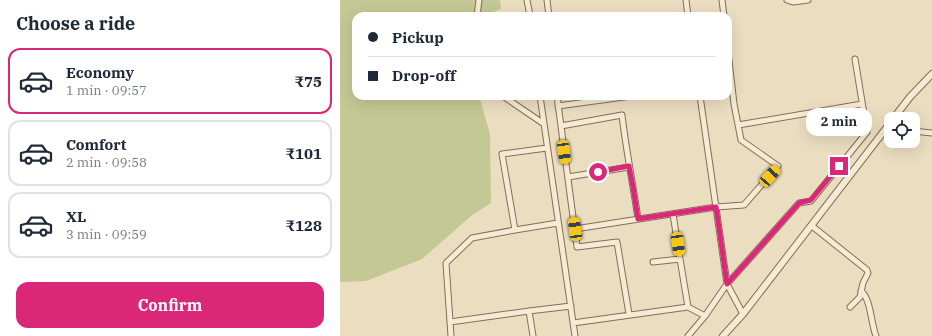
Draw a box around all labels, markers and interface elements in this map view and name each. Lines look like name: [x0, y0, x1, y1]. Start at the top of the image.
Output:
text: Choose a ride: [16, 12, 135, 35]
text: Pickup: [392, 28, 444, 47]
icon: car: [18, 63, 54, 99]
text: Economy: [66, 63, 134, 82]
text: Drop-off: [392, 66, 456, 85]
text: ₹75: [294, 72, 322, 91]
text: 1 min · 09:57: [66, 82, 147, 99]
callout: 2 min: [806, 108, 872, 136]
map controls: [884, 112, 920, 148]
button: locate: [884, 112, 920, 148]
text: 2 min: [821, 113, 857, 130]
icon: car: [18, 135, 54, 171]
text: Comfort: [66, 135, 126, 154]
car: [556, 139, 572, 165]
text: ₹101: [285, 144, 322, 163]
text: 2 min · 09:58: [66, 154, 147, 171]
route end: [830, 157, 848, 175]
route start: [589, 163, 607, 181]
car: [758, 163, 782, 189]
icon: car: [18, 207, 54, 243]
text: XL: [66, 207, 86, 226]
text: ₹128: [285, 216, 322, 235]
car: [567, 216, 583, 242]
text: 3 min · 09:59: [66, 226, 147, 243]
car: [670, 231, 686, 257]
button: Confirm: [16, 282, 324, 328]

